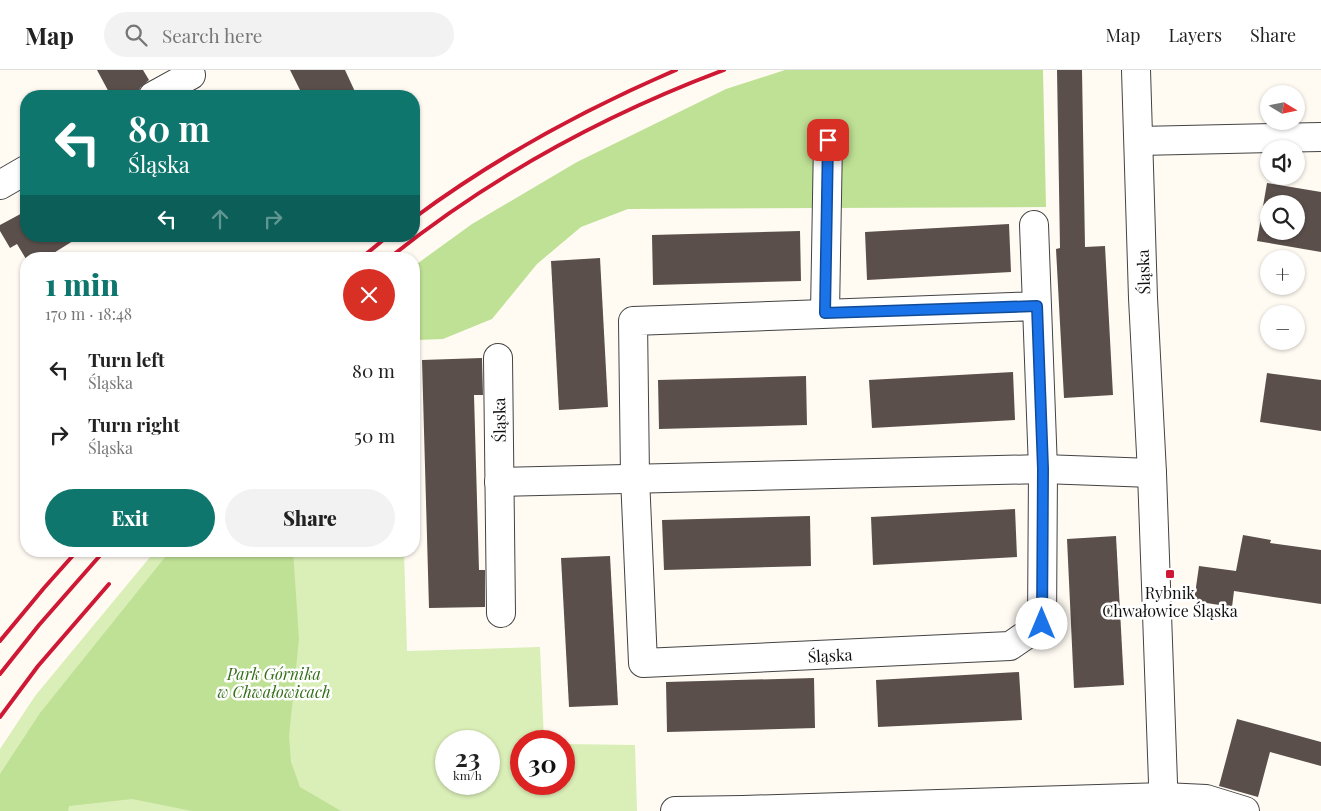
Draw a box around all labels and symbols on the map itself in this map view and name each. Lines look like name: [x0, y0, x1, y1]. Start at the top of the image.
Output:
north arrow: [1260, 85, 1305, 130]
pin: [807, 119, 849, 161]
street label: Śląska: [1132, 249, 1154, 295]
street label: Śląska: [488, 397, 510, 443]
marker: Rybnik Chwałowice Śląska: [1164, 568, 1176, 580]
place label: Rybnik Chwałowice Śląska: [1102, 582, 1238, 621]
position arrow: [1015, 597, 1067, 649]
street label: Śląska: [807, 643, 853, 667]
park label: Park Górnika w Chwałowicach: [218, 663, 330, 702]
speed limit sign: 30: [510, 730, 575, 795]

